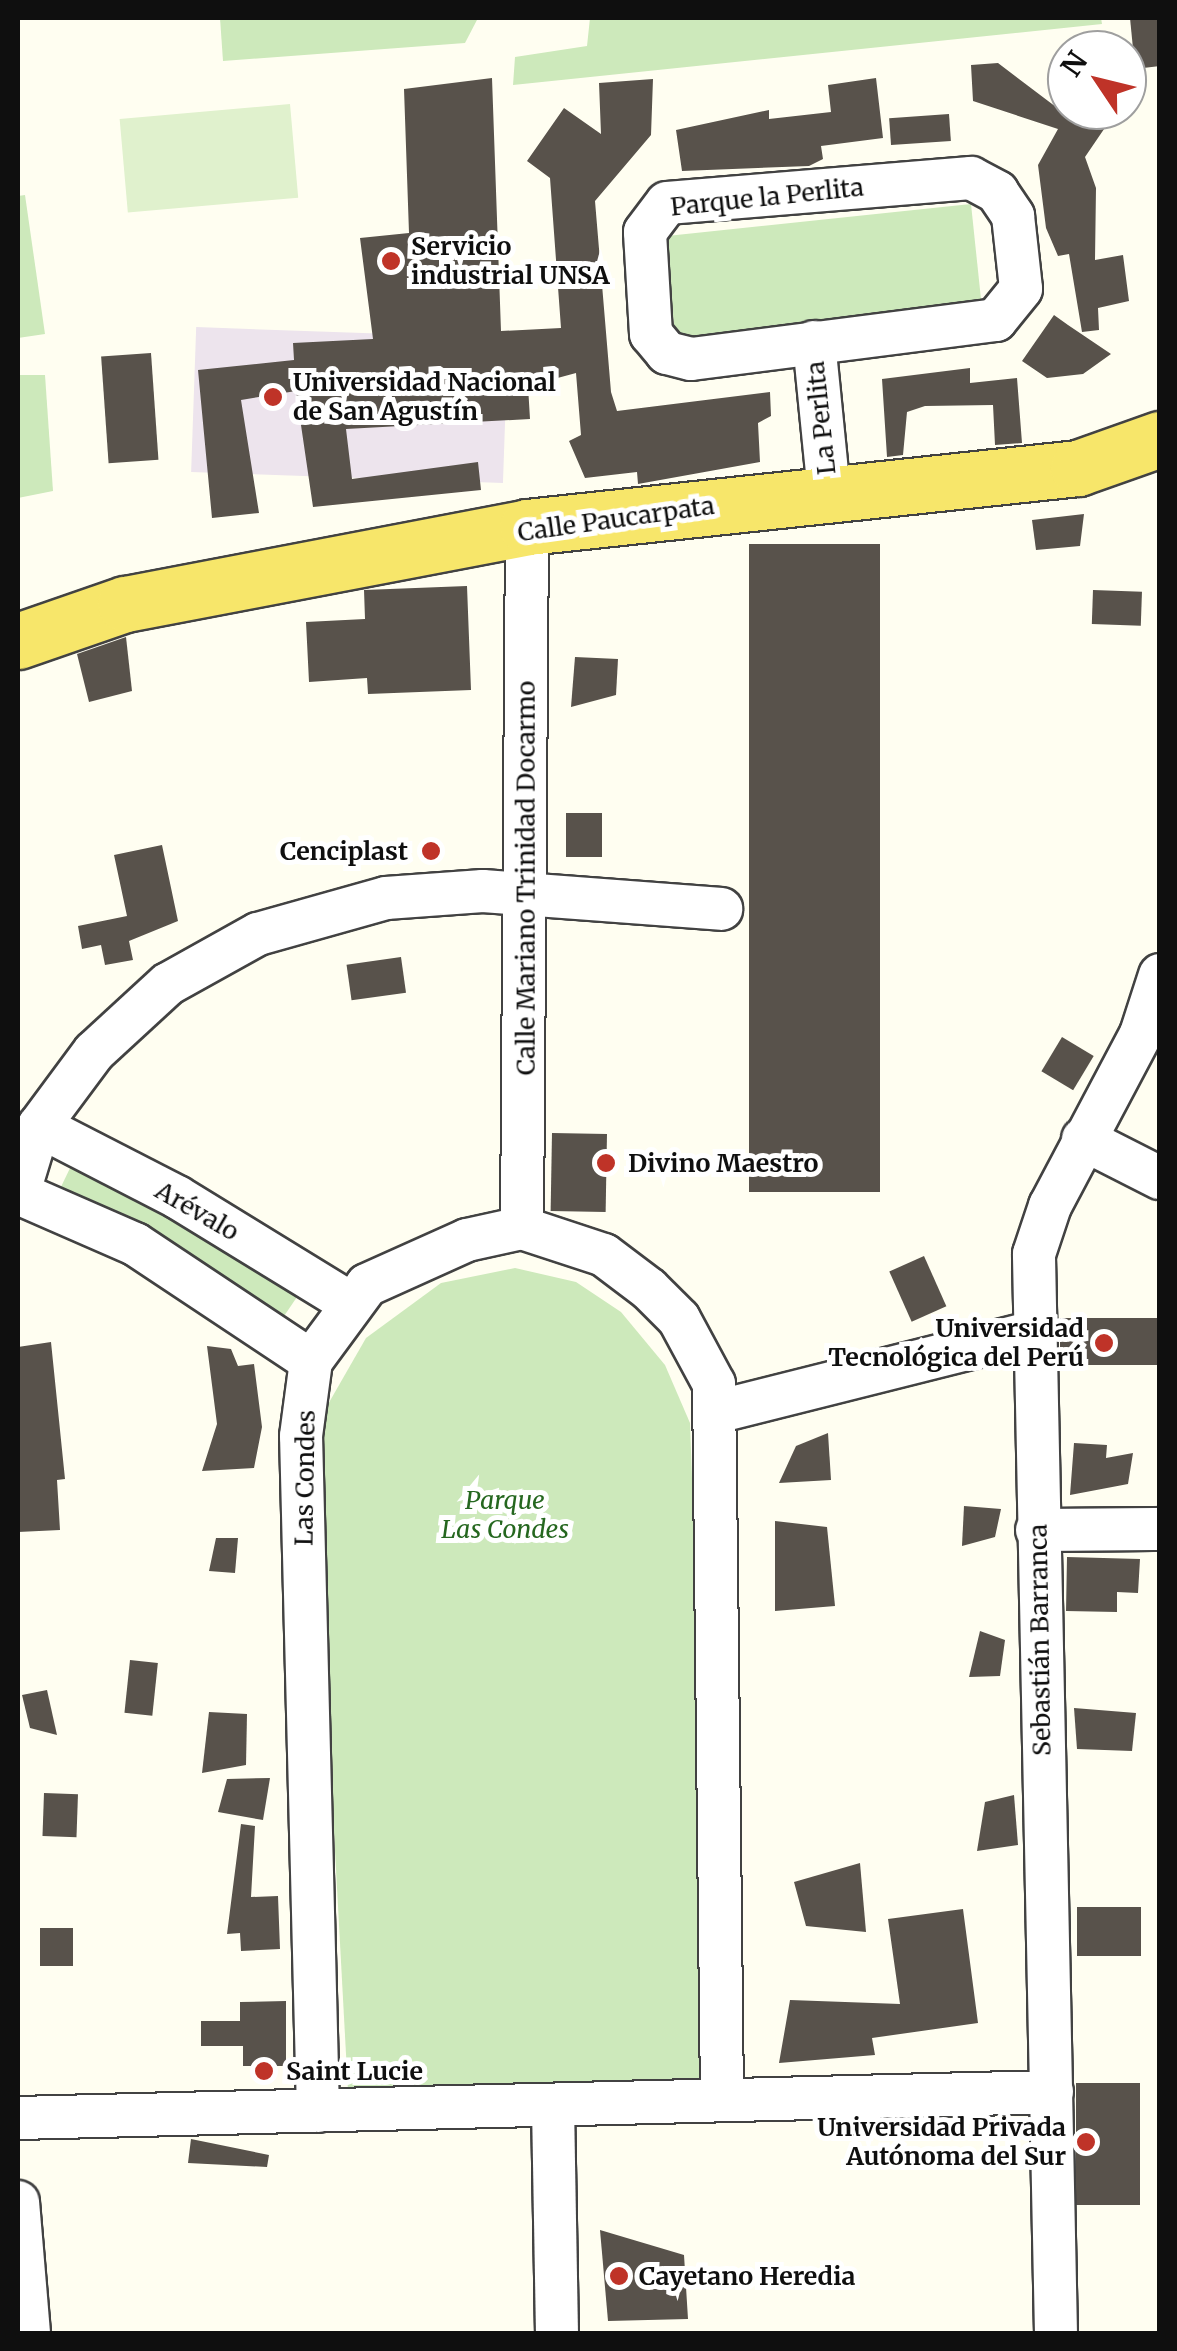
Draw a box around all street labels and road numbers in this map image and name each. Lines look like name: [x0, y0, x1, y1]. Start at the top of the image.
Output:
street label: Parque la Perlita: [669, 172, 865, 222]
street label: La Perlita: [800, 360, 842, 476]
street label: Calle Paucarpata: [516, 490, 716, 548]
street label: Calle Mariano Trinidad Docarmo: [511, 681, 541, 1075]
street label: Arévalo: [150, 1175, 244, 1247]
street label: Las Condes: [289, 1410, 321, 1546]
street label: Sebastián Barranca: [1023, 1524, 1057, 1756]

